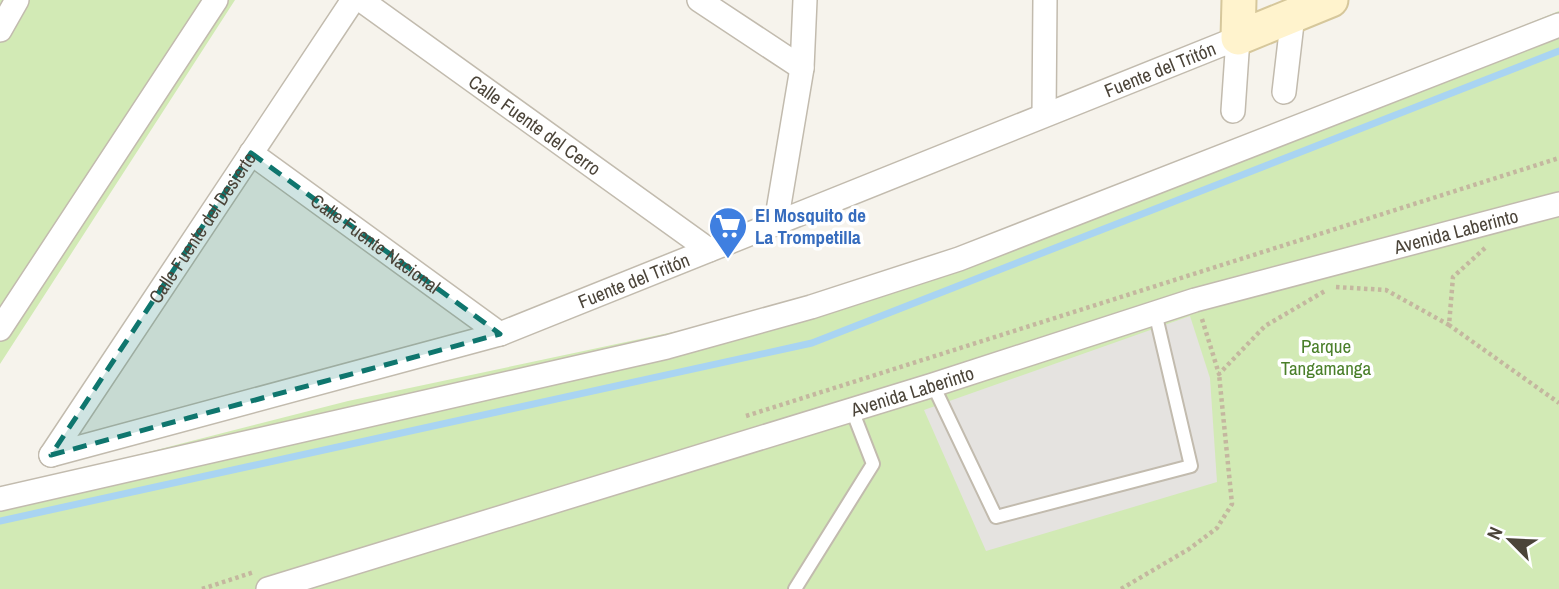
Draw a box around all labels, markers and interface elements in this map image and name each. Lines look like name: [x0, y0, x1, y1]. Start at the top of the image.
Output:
street label: Fuente del Tritón: [1100, 35, 1219, 103]
street label: Calle Fuente del Cerro: [464, 69, 606, 181]
street label: Calle Fuente del Desierto: [142, 147, 262, 308]
street label: Calle Fuente Nacional: [306, 188, 446, 299]
place label: El Mosquito de La Trompetilla: [755, 202, 866, 250]
street label: Avenida Laberinto: [1390, 202, 1521, 260]
supermarket icon: El Mosquito de La Trompetilla: [707, 205, 749, 260]
street label: Fuente del Tritón: [574, 246, 693, 314]
park label: Parque Tangamanga: [1281, 333, 1372, 381]
street label: Avenida Laberinto: [847, 360, 977, 423]
north arrow: [1475, 505, 1545, 575]
text: N: [1480, 523, 1509, 544]

